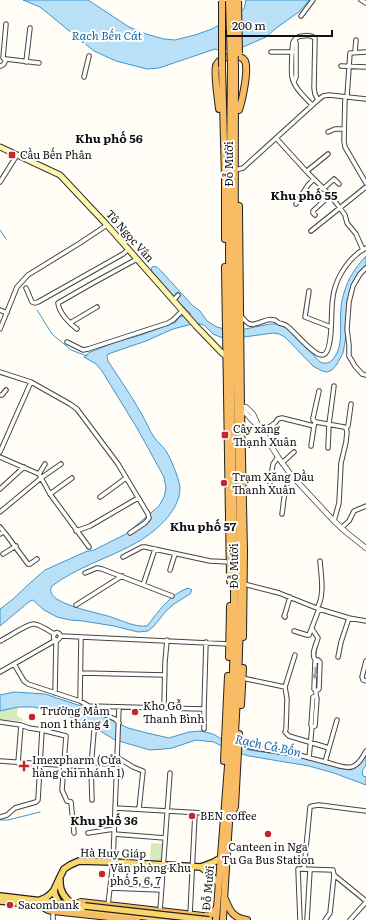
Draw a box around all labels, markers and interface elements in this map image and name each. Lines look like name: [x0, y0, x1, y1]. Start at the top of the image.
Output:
scale bar: [226, 12, 332, 38]
text: 200 m: [232, 16, 266, 34]
water label: Rạch Bến Cát: [72, 26, 143, 44]
district label: Khu phố 56: [75, 129, 143, 147]
street label: Đỗ Mười: [220, 141, 236, 187]
place label: Cầu Bến Phân: [20, 146, 92, 162]
marker: Cầu Bến Phân: [7, 150, 17, 160]
district label: Khu phố 55: [271, 186, 338, 204]
street label: Tô Ngọc Vân: [103, 206, 159, 265]
place label: Cây xăng Thạnh Xuân: [233, 420, 297, 449]
marker: Cây xăng Thạnh Xuân: [220, 430, 230, 440]
place label: Trạm Xăng Dầu Thanh Xuân: [232, 468, 314, 497]
marker: Trạm Xăng Dầu Thanh Xuân: [219, 478, 229, 488]
district label: Khu phố 57: [170, 517, 237, 535]
street label: Đỗ Mười: [225, 543, 241, 589]
one-way arrow: [311, 667, 318, 679]
place label: Kho Gỗ Thanh Bình: [143, 697, 205, 726]
place label: Trường Mầm non 1 tháng 4: [40, 702, 110, 731]
marker: Kho Gỗ Thanh Bình: [130, 707, 140, 717]
marker: Trường Mầm non 1 tháng 4: [27, 712, 37, 722]
water label: Rạch Cả Bốn: [234, 729, 303, 761]
place label: Imexpharm (Cửa hàng chi nhánh 1): [32, 751, 125, 780]
marker: Imexpharm (Cửa hàng chi nhánh 1): [19, 761, 29, 771]
place label: BEN coffee: [200, 807, 257, 823]
district label: Khu phố 36: [70, 811, 138, 829]
marker: BEN coffee: [187, 811, 197, 821]
marker: Canteen in Nga Tu Ga Bus Station: [263, 829, 273, 839]
place label: Canteen in Nga Tu Ga Bus Station: [222, 838, 315, 867]
street label: Hà Huy Giáp: [80, 843, 146, 861]
place label: Văn phòng Khu phố 5, 6, 7: [110, 859, 191, 888]
street label: Đỗ Mười: [197, 864, 217, 911]
marker: Văn phòng Khu phố 5, 6, 7: [97, 869, 107, 879]
place label: Sacombank: [18, 896, 79, 912]
marker: Sacombank: [5, 900, 15, 910]

